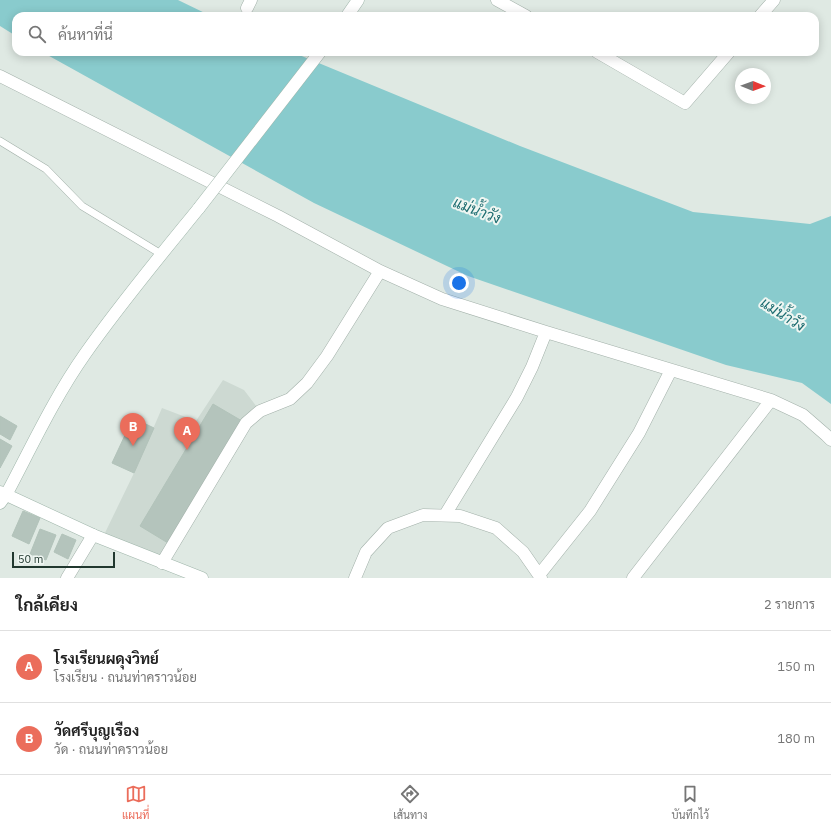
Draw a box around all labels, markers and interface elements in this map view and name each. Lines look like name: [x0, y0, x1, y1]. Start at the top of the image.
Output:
search box: [12, 12, 819, 56]
icon: search: [26, 23, 48, 45]
text: ค้นหาที่นี่: [58, 25, 113, 44]
north arrow: [735, 68, 771, 104]
water label: แม่น้ำวัง: [451, 190, 505, 228]
your location: [449, 273, 469, 293]
water label: แม่น้ำวัง: [757, 290, 811, 335]
pin: B: [120, 413, 146, 446]
pin: A: [174, 417, 200, 450]
scale bar: [12, 550, 115, 569]
text: 50 m: [18, 552, 43, 566]
text: ใกล้เคียง: [16, 594, 78, 616]
text: 2 รายการ: [764, 596, 815, 613]
text: โรงเรียนผดุงวิทย์: [54, 649, 159, 668]
text: A: [25, 658, 33, 675]
text: 150 m: [777, 658, 815, 675]
text: โรงเรียน · ถนนท่าคราวน้อย: [54, 669, 197, 686]
text: วัดศรีบุญเรือง: [54, 721, 139, 740]
text: B: [25, 730, 33, 747]
text: 180 m: [777, 730, 815, 747]
text: วัด · ถนนท่าคราวน้อย: [54, 741, 168, 758]
tab: แผนที่: [122, 783, 149, 822]
tab: เส้นทาง: [393, 783, 428, 822]
tab: บันทึกไว้: [671, 783, 709, 822]

